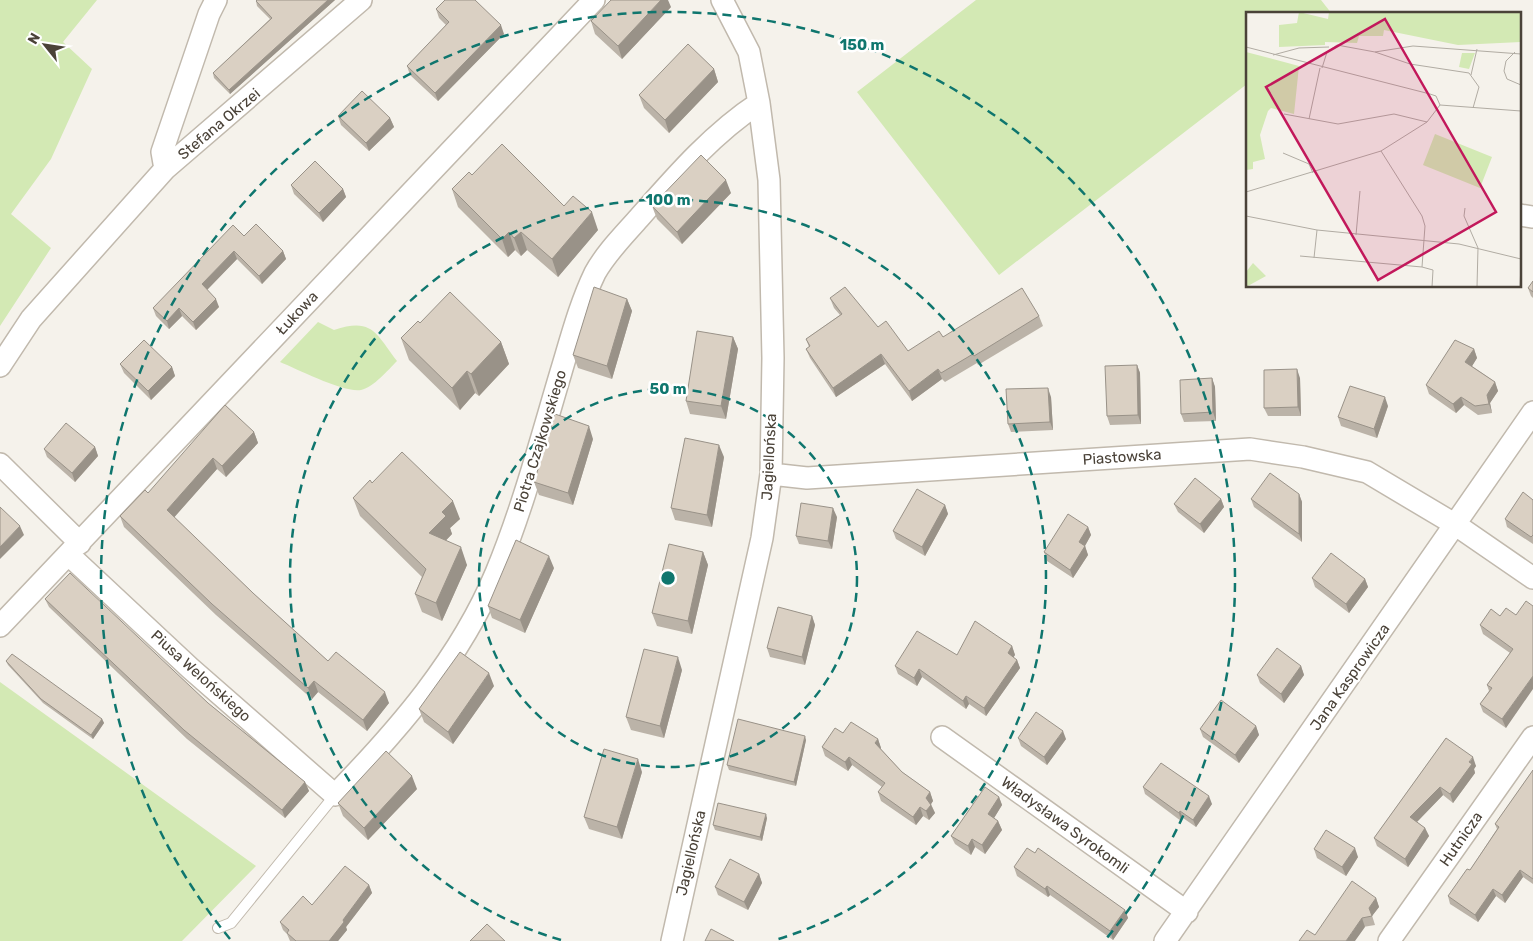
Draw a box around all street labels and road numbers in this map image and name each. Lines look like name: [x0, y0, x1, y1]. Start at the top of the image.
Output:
street label: Stefana Okrzei: [174, 84, 264, 164]
street label: Łukowa: [272, 287, 322, 339]
street label: Piotra Czajkowskiego: [510, 368, 570, 514]
street label: Jagiellońska: [758, 413, 780, 501]
street label: Piastowska: [1082, 445, 1162, 469]
street label: Jana Kasprowicza: [1306, 620, 1394, 734]
street label: Piusa Welońskiego: [147, 626, 255, 726]
street label: Władysława Syrokomli: [998, 773, 1132, 877]
street label: Jagiellońska: [672, 808, 710, 898]
street label: Hutnicza: [1436, 808, 1486, 870]

